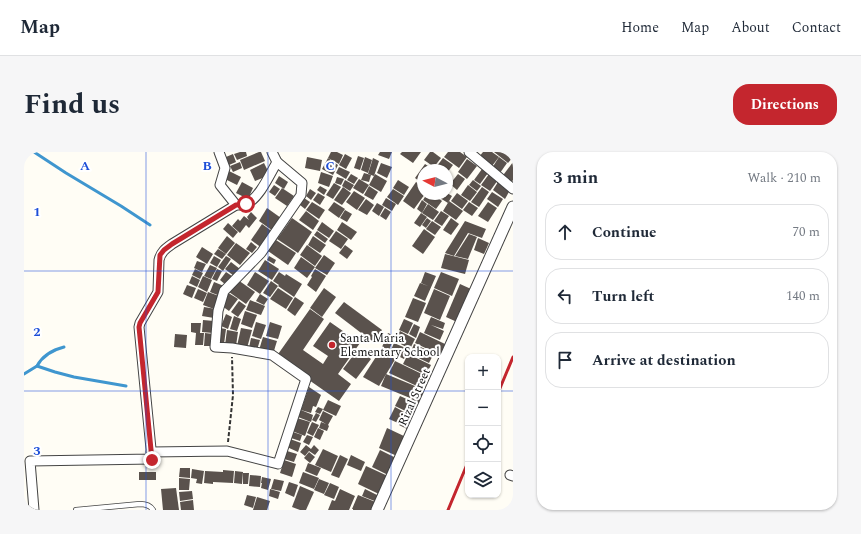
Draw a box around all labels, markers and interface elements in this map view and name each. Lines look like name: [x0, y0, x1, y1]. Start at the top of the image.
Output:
text: Map: [20, 13, 60, 42]
text: Home: [621, 17, 659, 38]
text: Map: [681, 17, 709, 38]
text: About: [731, 17, 770, 38]
text: Contact: [792, 17, 841, 38]
text: Find us: [24, 83, 120, 126]
button: Directions: [733, 84, 837, 125]
text: A: [80, 156, 90, 176]
text: B: [202, 156, 212, 176]
text: C: [325, 156, 335, 176]
north arrow: [417, 164, 453, 200]
text: 3 min: [553, 165, 598, 191]
text: Walk · 210 m: [747, 168, 821, 188]
route start: [237, 195, 255, 213]
text: 1: [33, 202, 41, 222]
icon: ahead: [554, 221, 576, 243]
text: Continue: [592, 221, 657, 244]
text: 70 m: [793, 222, 820, 242]
icon: left: [554, 285, 576, 307]
text: Turn left: [592, 285, 654, 308]
text: 140 m: [786, 286, 820, 306]
text: 2: [33, 322, 41, 342]
place label: Santa Maria Elementary School: [340, 329, 440, 362]
marker: Santa Maria Elementary School: [327, 340, 337, 350]
icon: arrive: [554, 349, 576, 371]
text: Arrive at destination: [592, 349, 736, 372]
map controls: [465, 354, 501, 498]
button: +: [465, 354, 501, 390]
street label: Rizal Street: [393, 365, 436, 429]
button: −: [465, 390, 501, 426]
button: locate: [465, 426, 501, 462]
text: 3: [33, 441, 41, 461]
route end: [143, 451, 161, 469]
button: layers: [465, 462, 501, 498]

